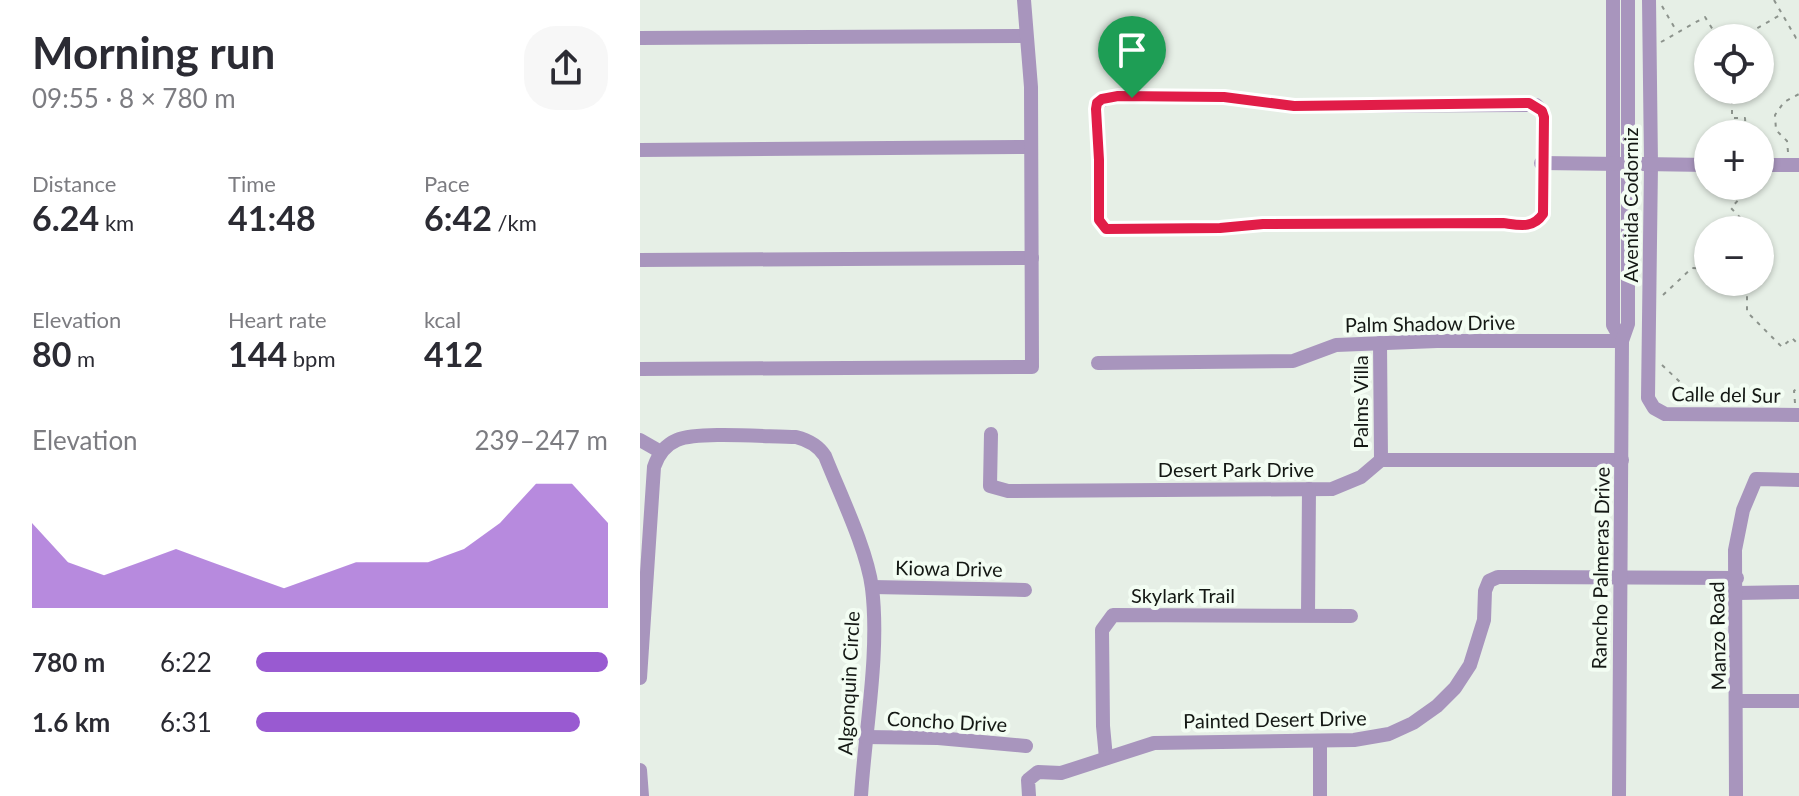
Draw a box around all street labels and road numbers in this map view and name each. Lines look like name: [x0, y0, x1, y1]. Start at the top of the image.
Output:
street label: Avenida Codorniz: [1618, 128, 1642, 282]
street label: Palm Shadow Drive: [1345, 310, 1515, 336]
street label: Palms Villa: [1348, 355, 1372, 449]
street label: Calle del Sur: [1671, 381, 1781, 407]
street label: Desert Park Drive: [1158, 457, 1314, 481]
street label: Rancho Palmeras Drive: [1586, 467, 1614, 669]
street label: Kiowa Drive: [895, 555, 1003, 581]
street label: Manzo Road: [1704, 581, 1730, 691]
street label: Skylark Trail: [1131, 583, 1235, 607]
street label: Algonquin Circle: [832, 610, 864, 756]
street label: Painted Desert Drive: [1183, 705, 1367, 733]
street label: Concho Drive: [886, 706, 1008, 736]

